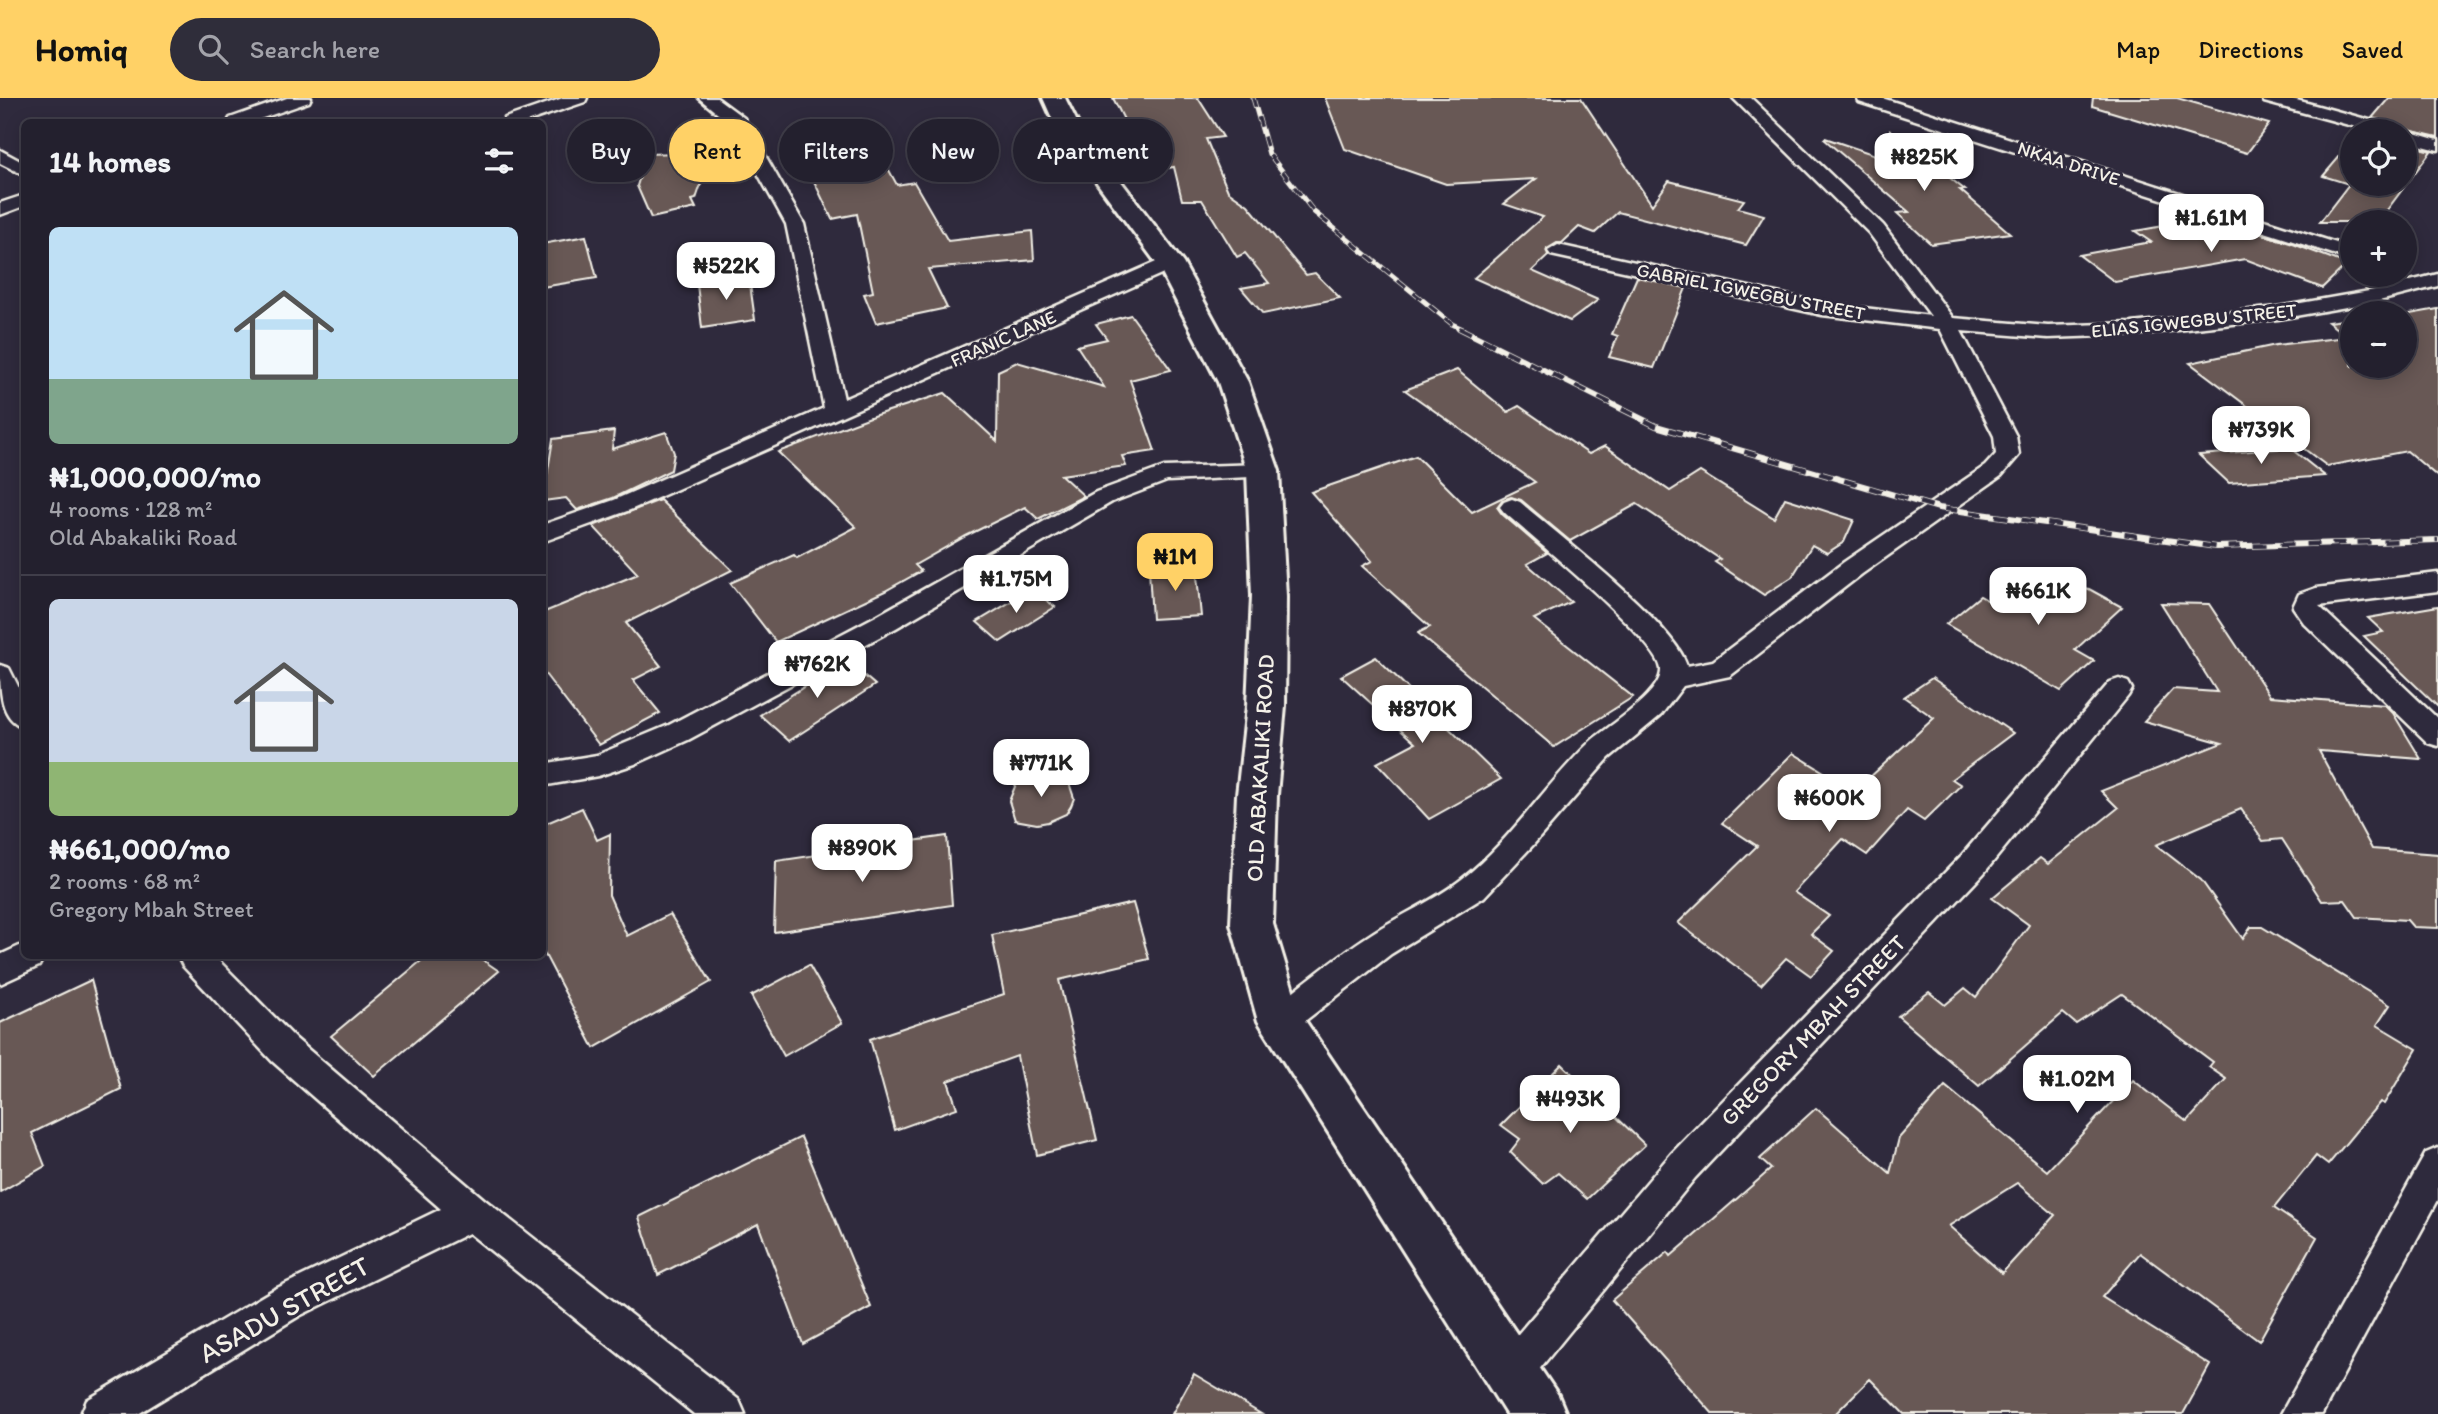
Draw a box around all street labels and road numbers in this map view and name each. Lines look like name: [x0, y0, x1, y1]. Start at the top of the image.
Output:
street label: NKAA DRIVE: [2015, 136, 2123, 191]
street label: GABRIEL IGWEGBU STREET: [1635, 258, 1867, 325]
street label: ELIAS IGWEGBU STREET: [2090, 298, 2298, 343]
street label: FRANIC LANE: [947, 305, 1060, 372]
street label: OLD ABAKALIKI ROAD: [1240, 654, 1280, 882]
street label: GREGORY MBAH STREET: [1714, 929, 1912, 1131]
street label: ASADU STREET: [193, 1248, 375, 1370]

